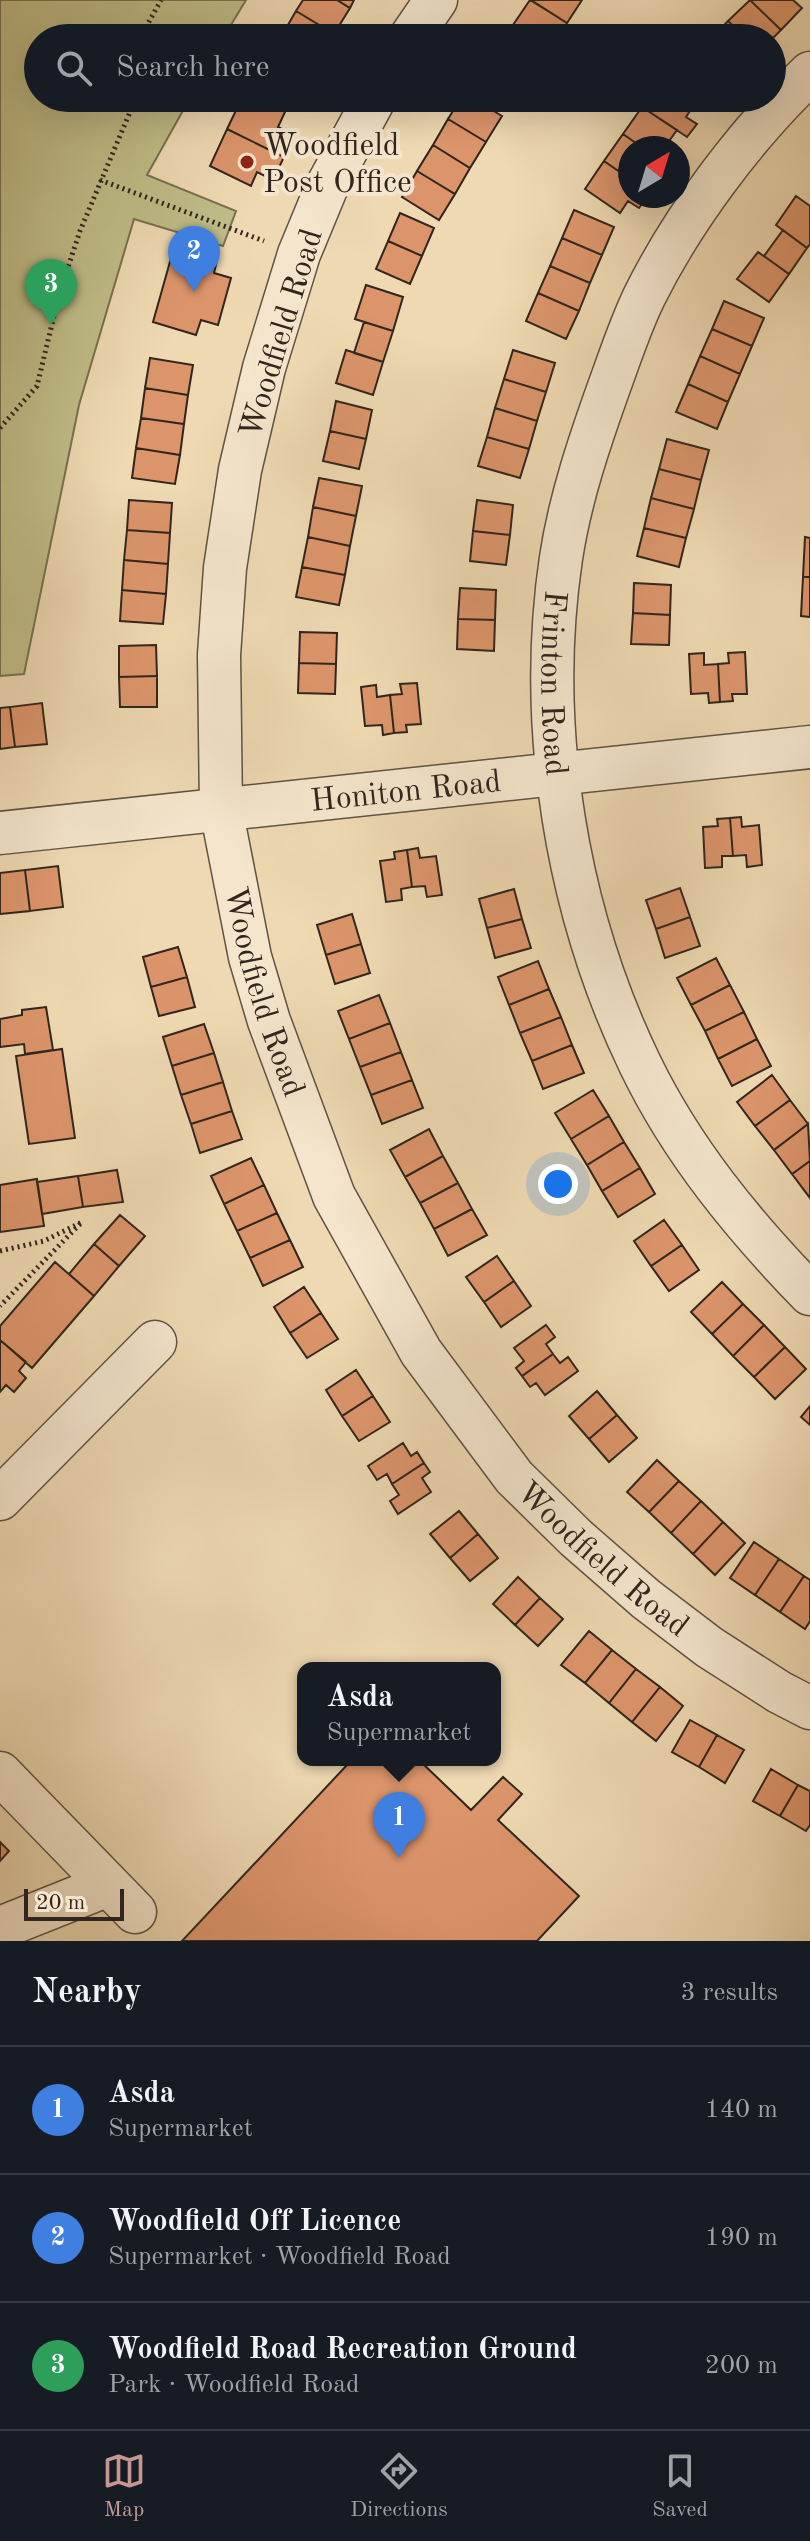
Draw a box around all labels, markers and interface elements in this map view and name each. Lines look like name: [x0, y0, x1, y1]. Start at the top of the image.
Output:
search box: [24, 24, 786, 112]
icon: search: [52, 46, 96, 90]
text: Search here: [116, 53, 270, 83]
place label: Woodfield Post Office: [263, 131, 412, 200]
north arrow: [618, 136, 690, 208]
marker: Woodfield Post Office: [238, 153, 256, 171]
pin: 2: [168, 226, 220, 292]
street label: Woodfield Road: [236, 226, 330, 442]
pin: 3: [25, 259, 77, 325]
street label: Frinton Road: [533, 589, 571, 777]
street label: Honiton Road: [309, 767, 503, 819]
street label: Woodfield Road: [218, 884, 309, 1101]
your location: [538, 1164, 578, 1204]
street label: Woodfield Road: [510, 1477, 693, 1644]
popup: [297, 1662, 501, 1766]
text: Asda: [327, 1683, 393, 1713]
text: Supermarket: [327, 1720, 471, 1746]
pin: 1: [373, 1792, 425, 1858]
scale bar: [24, 1885, 124, 1921]
text: 20 m: [36, 1892, 85, 1914]
text: Nearby: [32, 1976, 142, 2010]
text: 3 results: [680, 1980, 778, 2006]
text: Asda: [108, 2079, 175, 2109]
text: 1: [50, 2097, 66, 2123]
text: 140 m: [705, 2097, 778, 2123]
text: Supermarket: [108, 2116, 253, 2142]
text: Woodfield Off Licence: [108, 2207, 401, 2237]
text: 2: [50, 2225, 66, 2251]
text: 190 m: [705, 2225, 778, 2251]
text: Supermarket · Woodfield Road: [108, 2244, 451, 2270]
text: Woodfield Road Recreation Ground: [108, 2335, 577, 2365]
text: 3: [50, 2353, 66, 2379]
text: 200 m: [705, 2353, 778, 2379]
text: Park · Woodfield Road: [108, 2372, 360, 2398]
tab: Map: [102, 2449, 146, 2524]
tab: Directions: [350, 2449, 448, 2524]
tab: Saved: [652, 2449, 708, 2524]

